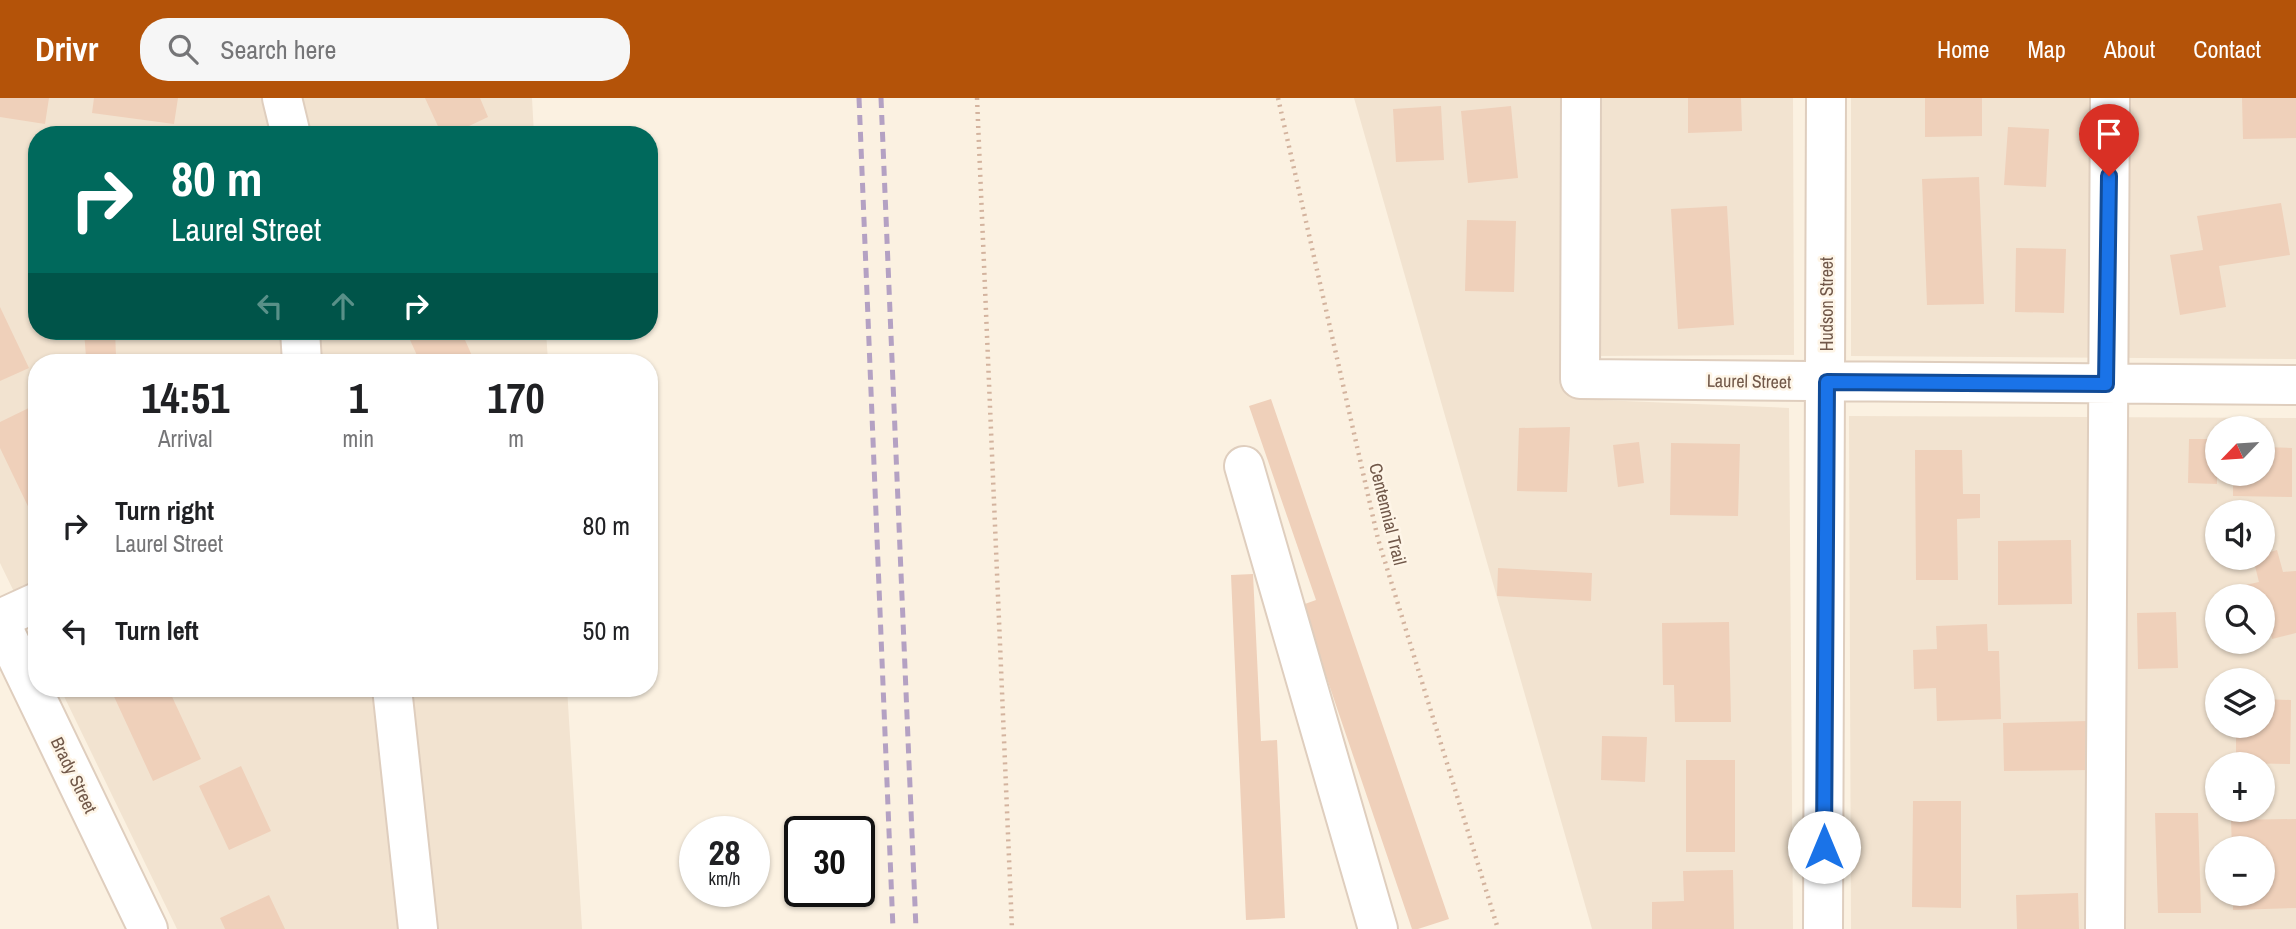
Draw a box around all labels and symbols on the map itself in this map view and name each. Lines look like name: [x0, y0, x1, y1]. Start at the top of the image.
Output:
pin: [2079, 104, 2139, 176]
street label: Hudson Street: [1814, 257, 1839, 351]
street label: Laurel Street: [1707, 368, 1791, 394]
north arrow: [2205, 416, 2275, 486]
street label: Centennial Trail: [1363, 460, 1413, 568]
street label: Brady Street: [45, 733, 103, 817]
position arrow: [1787, 810, 1861, 884]
speed limit sign: 30: [784, 816, 875, 907]

